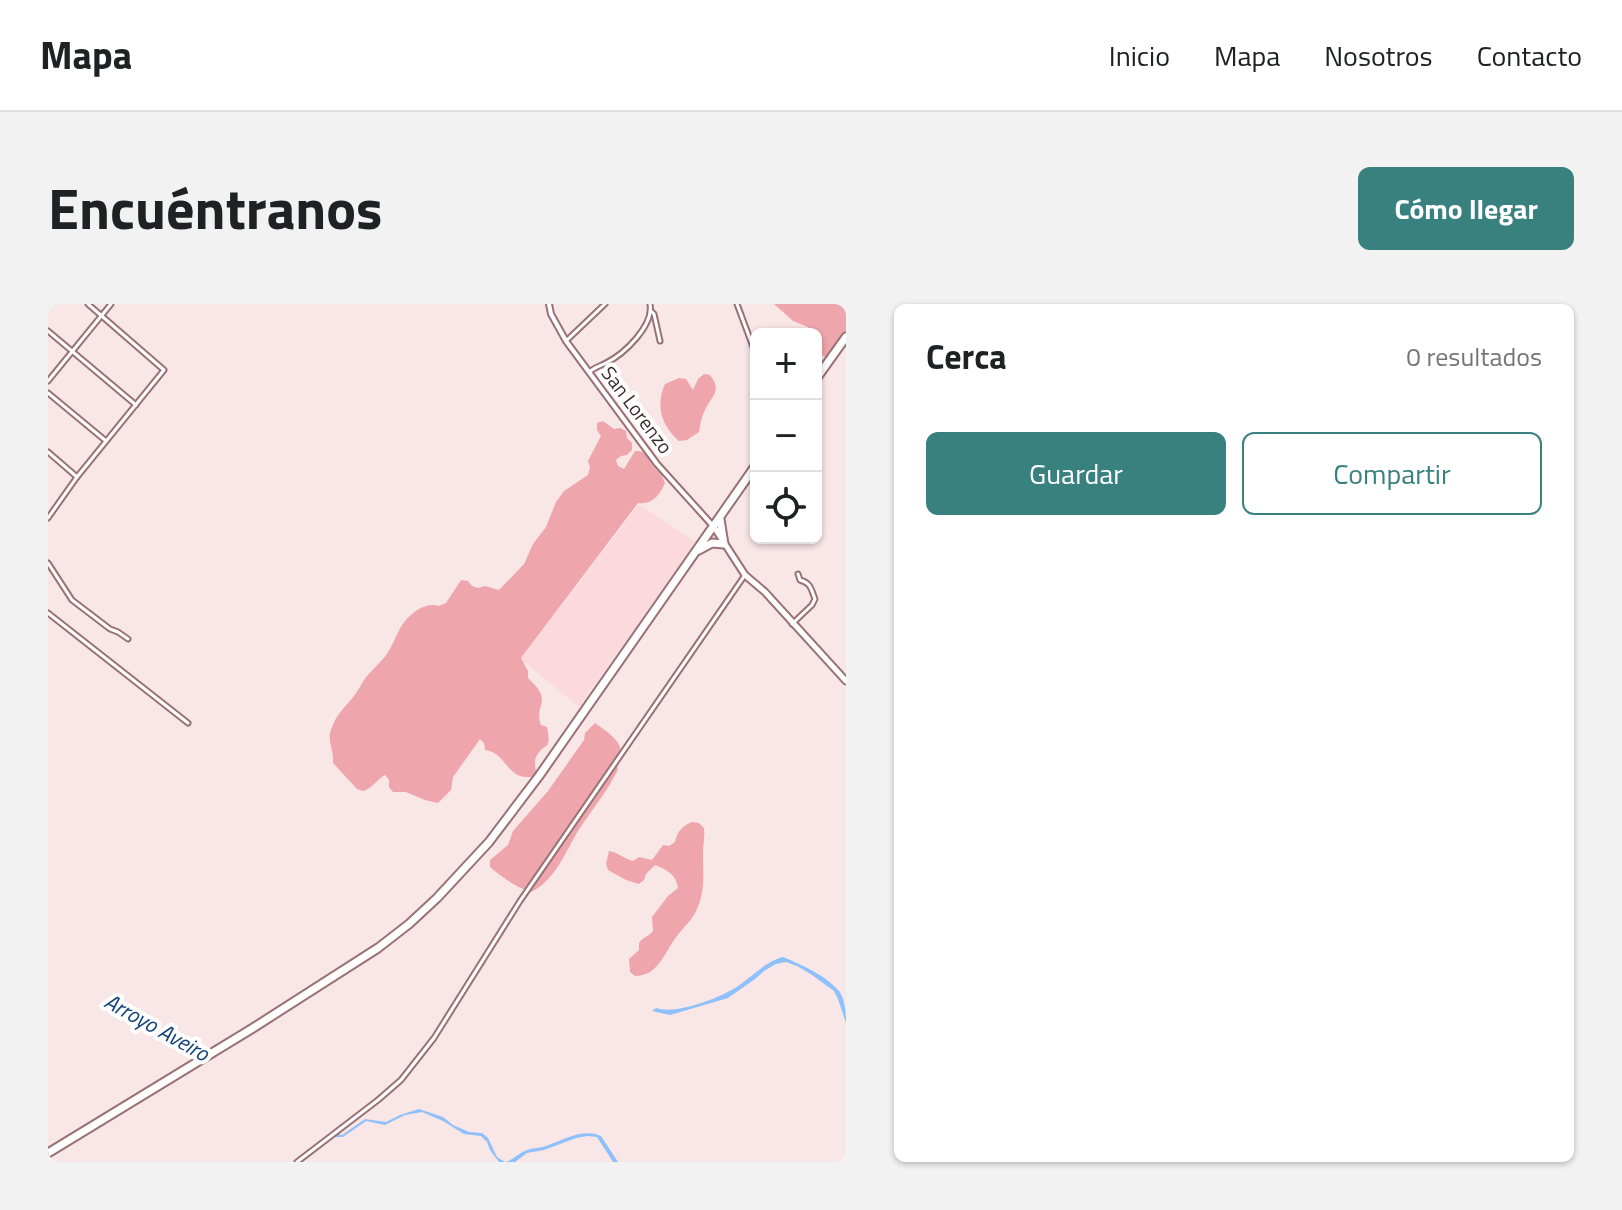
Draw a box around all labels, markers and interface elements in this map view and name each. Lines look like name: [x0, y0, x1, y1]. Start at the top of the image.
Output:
text: Mapa: [40, 26, 132, 84]
text: Inicio: [1109, 34, 1170, 77]
text: Mapa: [1214, 34, 1280, 77]
text: Nosotros: [1324, 34, 1433, 77]
text: Contacto: [1477, 34, 1582, 77]
text: Encuéntranos: [48, 166, 383, 251]
button: Cómo llegar: [1358, 167, 1574, 250]
map controls: [750, 328, 822, 544]
button: +: [750, 328, 822, 400]
text: Cerca: [926, 330, 1007, 382]
text: 0 resultados: [1406, 337, 1542, 376]
street label: San Lorenzo: [594, 359, 681, 460]
button: −: [750, 400, 822, 472]
button: Guardar: [926, 432, 1226, 515]
button: Compartir: [1242, 432, 1542, 515]
button: locate: [750, 472, 822, 544]
water label: Arroyo Aveiro: [98, 984, 217, 1070]

